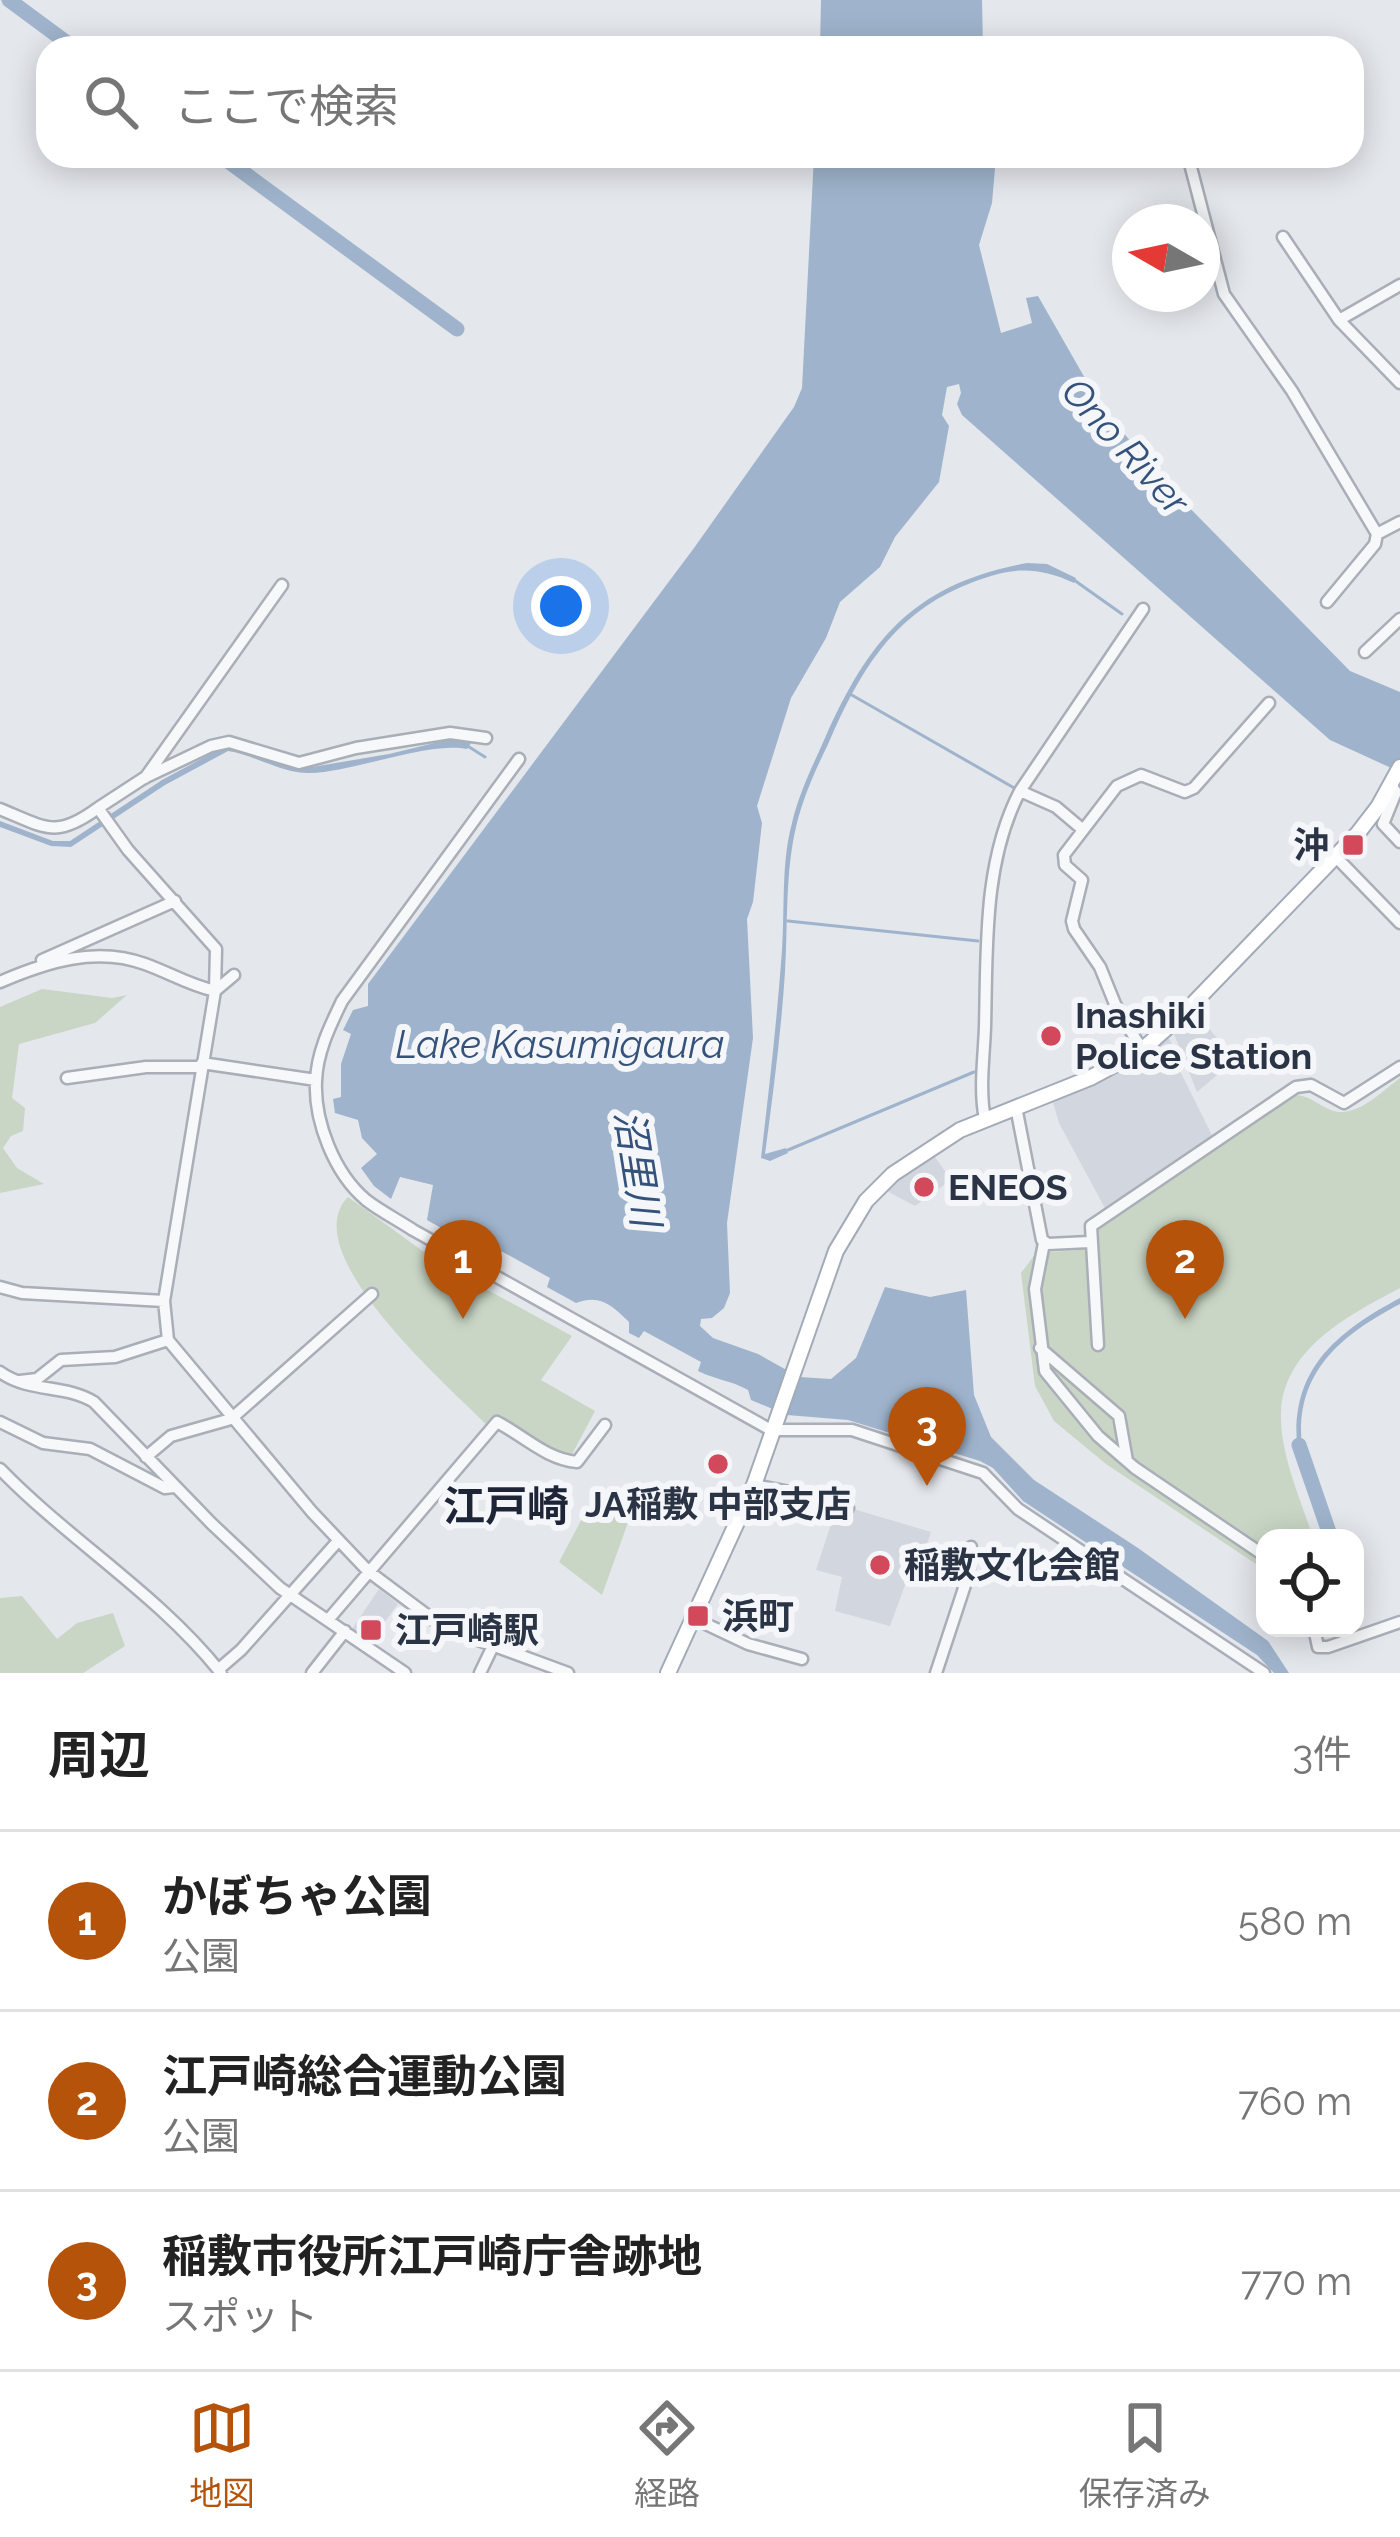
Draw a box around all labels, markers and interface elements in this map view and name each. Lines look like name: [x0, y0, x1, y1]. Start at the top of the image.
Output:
search box: [36, 36, 1364, 168]
icon: search: [78, 69, 144, 135]
text: ここで検索: [174, 80, 399, 133]
north arrow: [1112, 204, 1220, 312]
water label: Ono River: [1053, 368, 1200, 525]
your location: [531, 576, 591, 636]
place label: 沖: [1293, 824, 1329, 866]
marker: 沖: [1340, 832, 1366, 858]
place label: Inashiki Police Station: [1075, 994, 1312, 1077]
water label: Lake Kasumigaura: [395, 1021, 725, 1067]
marker: Inashiki Police Station: [1038, 1023, 1064, 1049]
water label: 沼里川: [606, 1107, 670, 1233]
place label: ENEOS: [948, 1166, 1067, 1208]
marker: ENEOS: [911, 1174, 937, 1200]
pin: 1: [424, 1220, 502, 1319]
pin: 2: [1146, 1220, 1224, 1319]
pin: 3: [888, 1387, 966, 1486]
marker: JA稲敷 中部支店: [705, 1451, 731, 1477]
district label: 江戸崎: [443, 1482, 569, 1531]
place label: JA稲敷 中部支店: [585, 1483, 851, 1525]
map controls: [1256, 1529, 1364, 1637]
button: locate: [1256, 1529, 1364, 1637]
place label: 稲敷文化会館: [904, 1544, 1120, 1586]
marker: 稲敷文化会館: [867, 1552, 893, 1578]
place label: 浜町: [722, 1595, 794, 1637]
marker: 浜町: [685, 1603, 711, 1629]
place label: 江戸崎駅: [395, 1609, 539, 1651]
marker: 江戸崎駅: [358, 1617, 384, 1643]
text: 周辺: [48, 1725, 150, 1785]
text: 3件: [1292, 1731, 1352, 1777]
text: かぼちゃ公園: [162, 1870, 432, 1923]
text: 1: [77, 1898, 97, 1944]
text: 580 m: [1238, 1898, 1352, 1944]
text: 公園: [162, 1933, 240, 1979]
text: 江戸崎総合運動公園: [162, 2050, 567, 2103]
text: 2: [76, 2078, 98, 2124]
text: 760 m: [1238, 2078, 1352, 2124]
text: 公園: [162, 2113, 240, 2159]
text: 稲敷市役所江戸崎庁舎跡地: [162, 2230, 702, 2283]
text: 3: [76, 2258, 98, 2304]
text: 770 m: [1241, 2258, 1352, 2304]
text: スポット: [162, 2293, 318, 2339]
tab: 地図: [189, 2395, 255, 2515]
tab: 経路: [634, 2395, 700, 2515]
tab: 保存済み: [1079, 2395, 1211, 2515]

